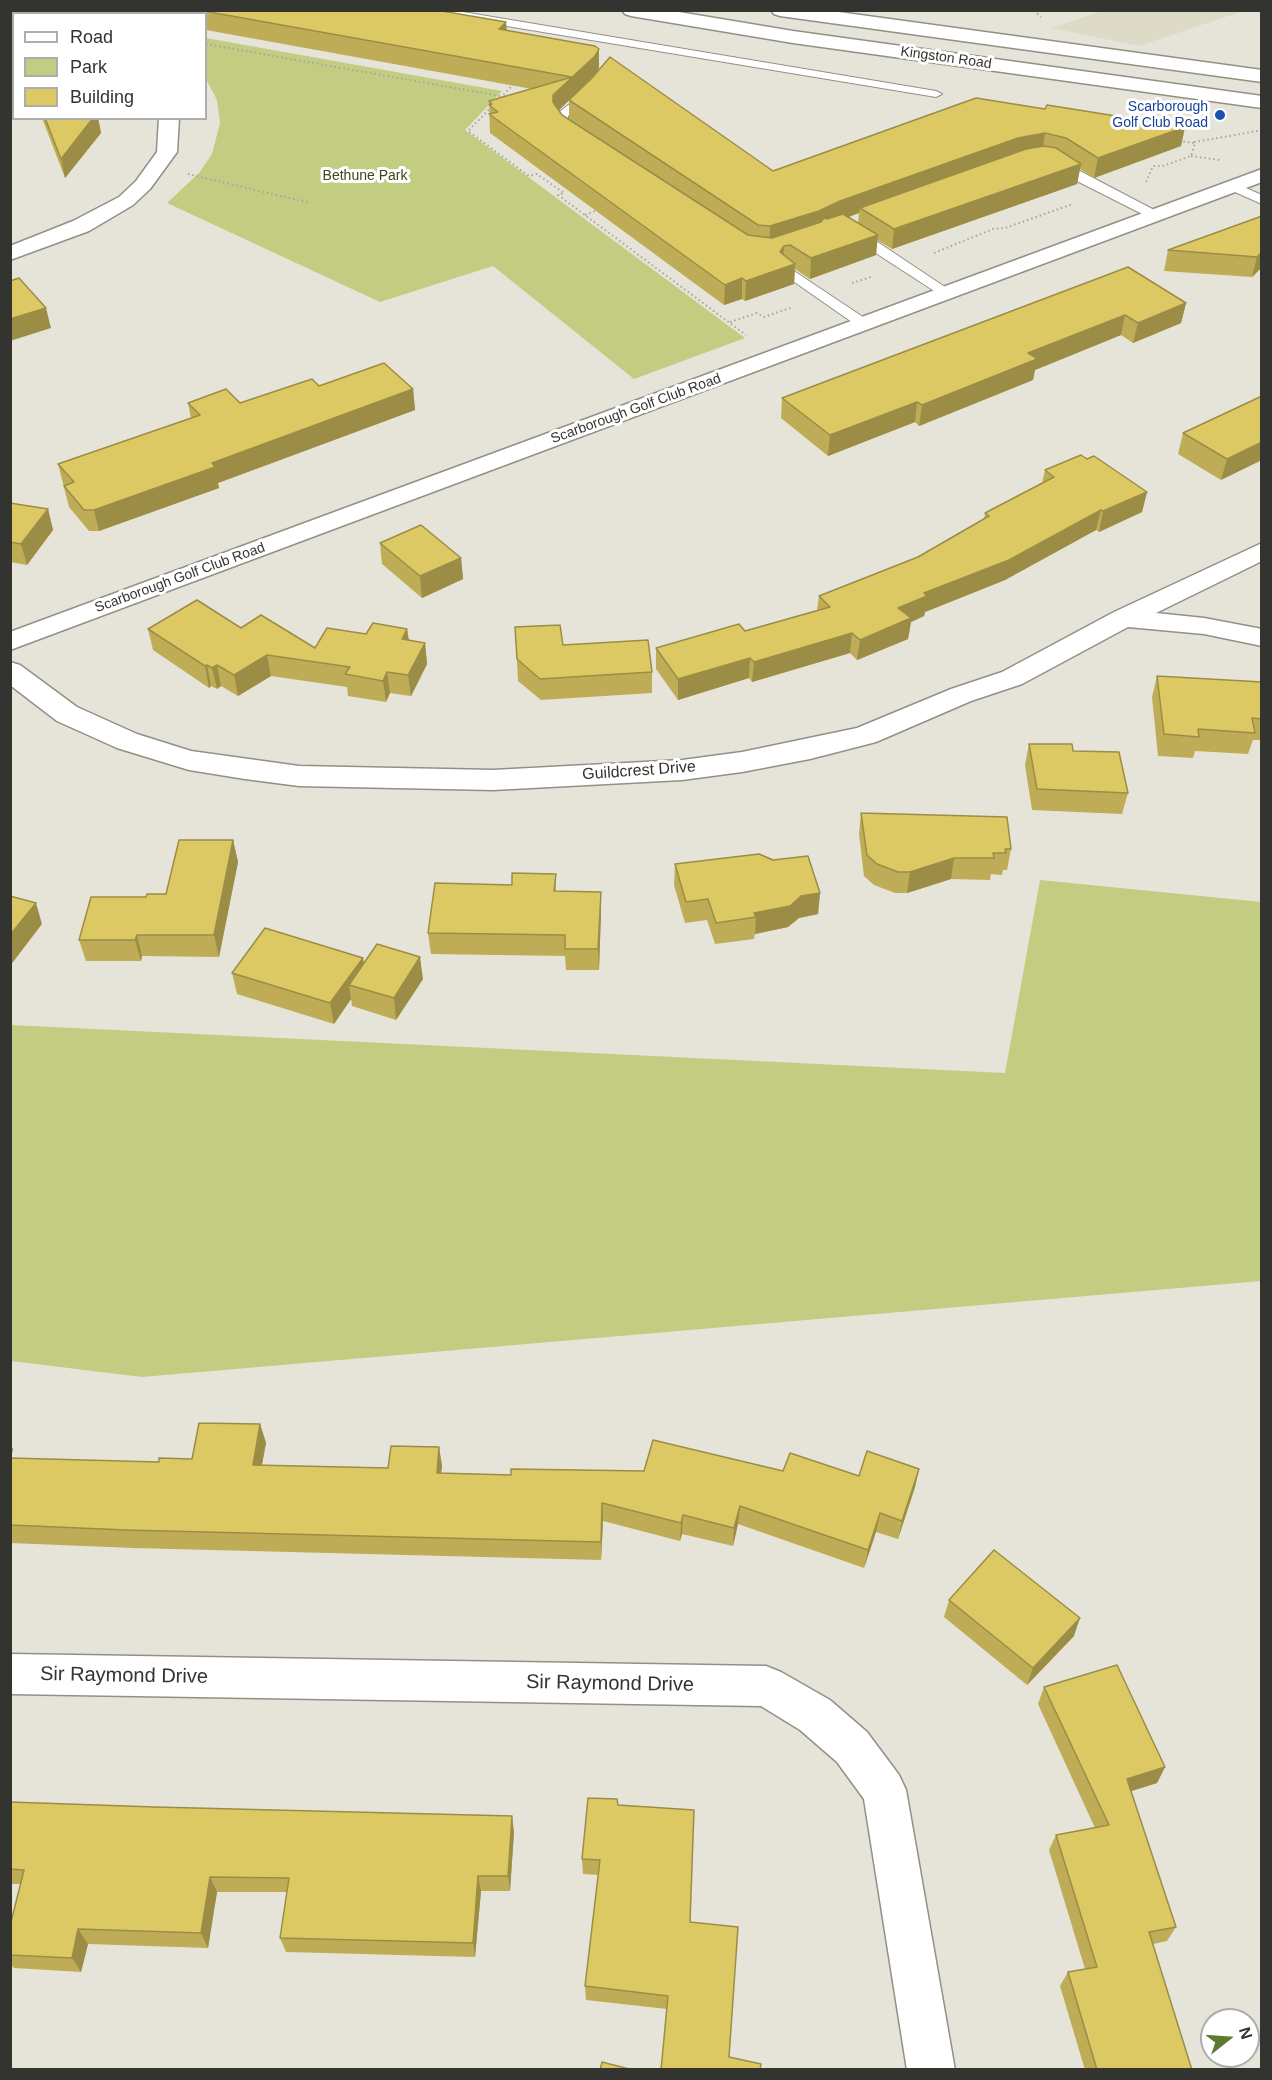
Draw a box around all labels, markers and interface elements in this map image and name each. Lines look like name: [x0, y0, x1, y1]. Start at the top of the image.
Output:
legend: [12, 12, 207, 120]
text: Road: [70, 27, 113, 47]
street label: Kingston Road: [899, 43, 993, 73]
text: Park: [70, 57, 107, 77]
text: Building: [70, 87, 134, 107]
place label: Scarborough Golf Club Road: [1112, 99, 1208, 132]
marker: Scarborough Golf Club Road: [1213, 108, 1227, 122]
park label: Bethune Park: [323, 168, 407, 184]
street label: Scarborough Golf Club Road: [549, 370, 723, 448]
street label: Scarborough Golf Club Road: [93, 539, 267, 617]
street label: Guildcrest Drive: [582, 757, 696, 785]
street label: Sir Raymond Drive: [40, 1663, 208, 1689]
street label: Sir Raymond Drive: [526, 1671, 694, 1697]
north arrow: [1200, 2008, 1260, 2068]
text: N: [1236, 2025, 1256, 2041]

